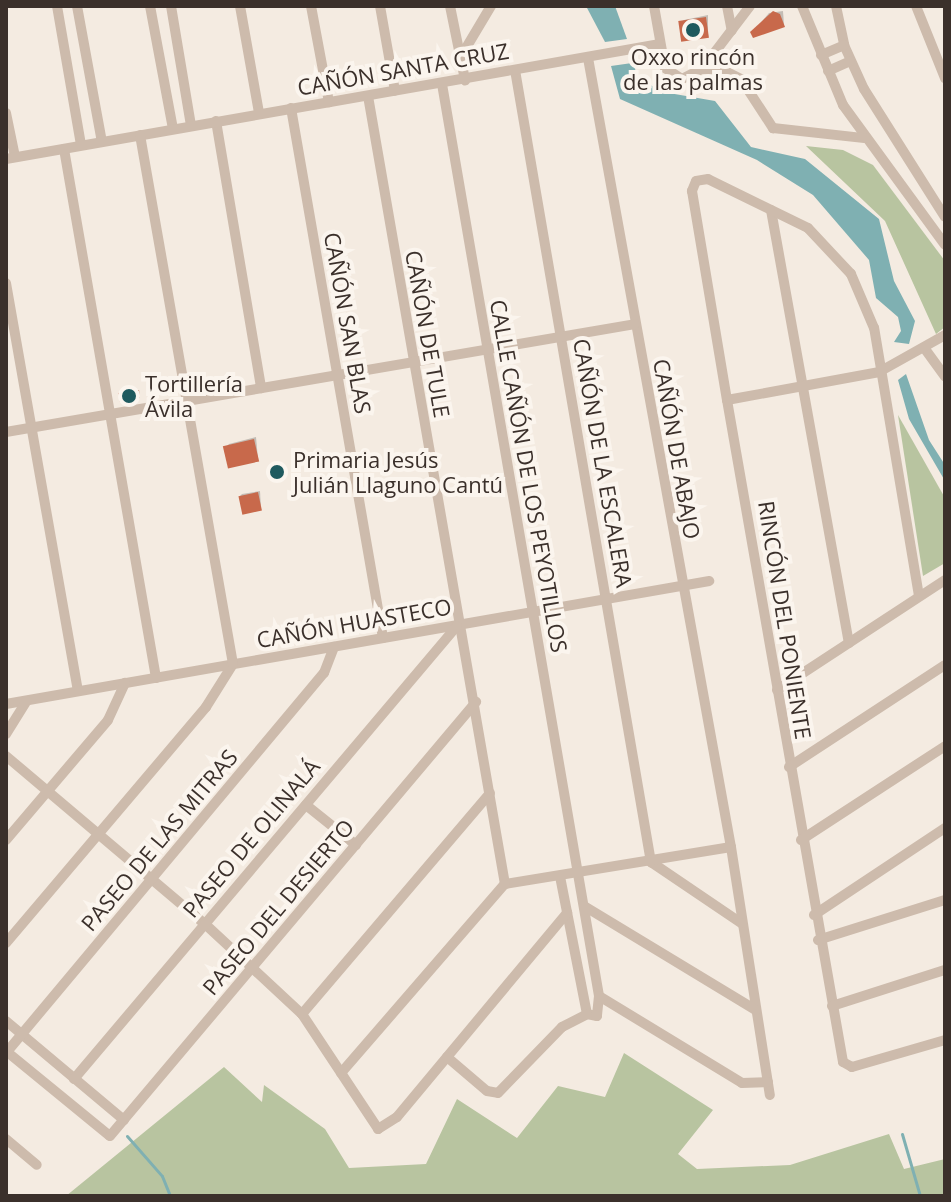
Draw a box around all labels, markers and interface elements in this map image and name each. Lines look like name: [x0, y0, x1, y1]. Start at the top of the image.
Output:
marker: Oxxo rincón de las palmas: [684, 21, 702, 39]
street label: CAÑÓN SANTA CRUZ: [295, 37, 511, 101]
place label: Oxxo rincón de las palmas: [623, 43, 763, 94]
street label: CAÑÓN SAN BLAS: [319, 230, 377, 416]
street label: CAÑÓN DE TULE: [400, 248, 456, 420]
street label: CALLE CAÑÓN DE LOS PEYOTILLOS: [485, 297, 573, 655]
street label: CAÑÓN DE LA ESCALERA: [568, 337, 638, 589]
street label: CAÑÓN DE ABAJO: [648, 357, 706, 541]
place label: Tortillería Ávila: [145, 370, 243, 422]
marker: Tortillería Ávila: [120, 387, 138, 405]
place label: Primaria Jesús Julián Llaguno Cantú: [293, 446, 503, 498]
marker: Primaria Jesús Julián Llaguno Cantú: [268, 463, 286, 481]
street label: RINCÓN DEL PONIENTE: [753, 499, 817, 741]
street label: CAÑÓN HUASTECO: [255, 593, 453, 653]
street label: PASEO DE LAS MITRAS: [75, 744, 243, 936]
street label: PASEO DE OLINALÁ: [177, 753, 325, 923]
street label: PASEO DEL DESIERTO: [197, 814, 359, 1000]

